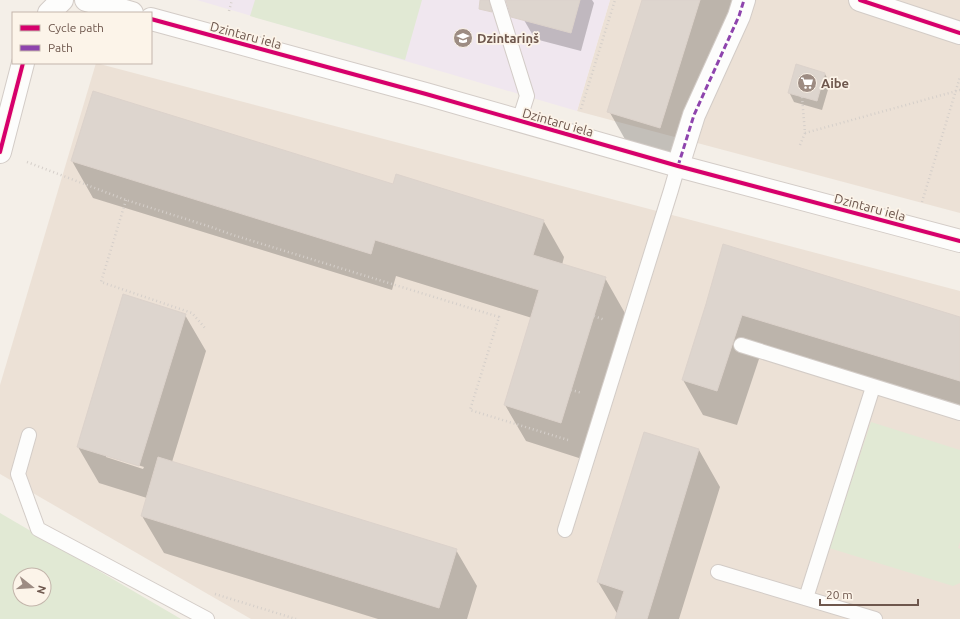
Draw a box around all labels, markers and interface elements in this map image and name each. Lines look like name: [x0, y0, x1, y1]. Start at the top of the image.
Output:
legend: [12, 12, 152, 64]
street label: Dzintaru iela: [209, 19, 283, 51]
text: Cycle path: [48, 21, 104, 34]
school or university icon: Dzintariņš: [452, 27, 474, 49]
place label: Dzintariņš: [477, 31, 539, 46]
text: Path: [48, 41, 73, 54]
supermarket icon: Aibe: [796, 72, 818, 94]
place label: Aibe: [821, 76, 849, 90]
street label: Dzintaru iela: [521, 105, 595, 139]
street label: Dzintaru iela: [833, 191, 907, 223]
north arrow: [12, 567, 52, 607]
scale bar: [820, 581, 918, 607]
text: N: [35, 584, 49, 596]
text: 20 m: [826, 588, 853, 601]

